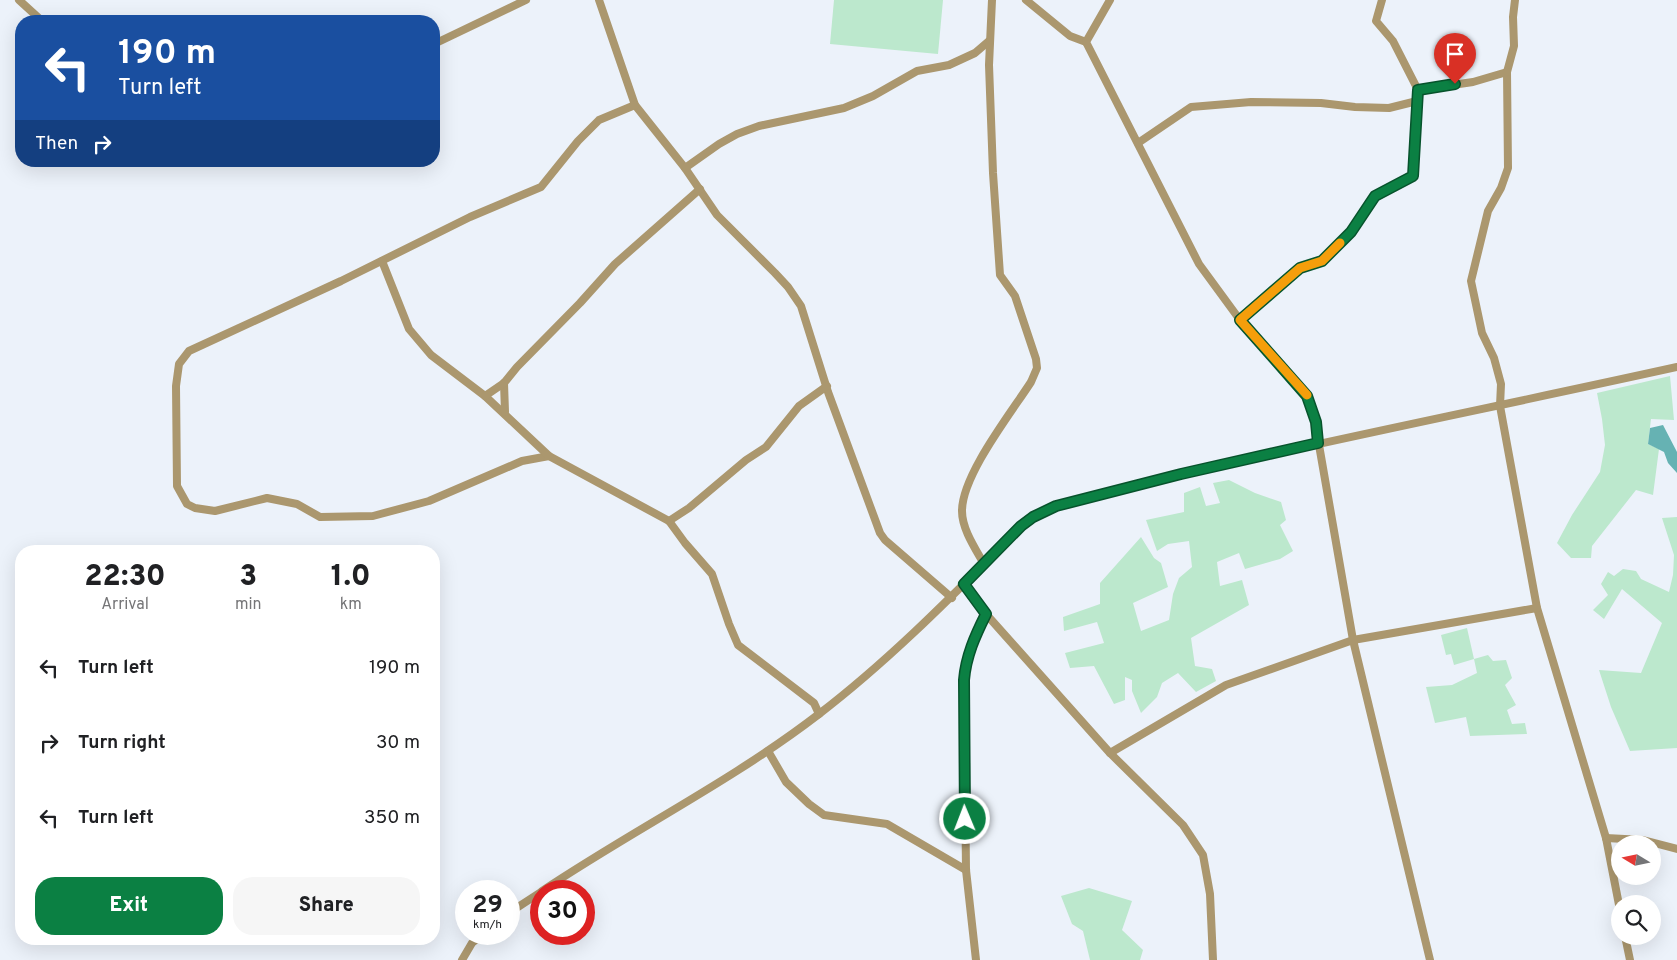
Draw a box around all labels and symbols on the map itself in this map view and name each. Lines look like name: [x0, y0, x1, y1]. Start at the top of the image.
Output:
pin: [1434, 33, 1476, 84]
position arrow: [938, 792, 990, 844]
north arrow: [1611, 835, 1661, 885]
speed limit sign: 30: [530, 880, 595, 945]

